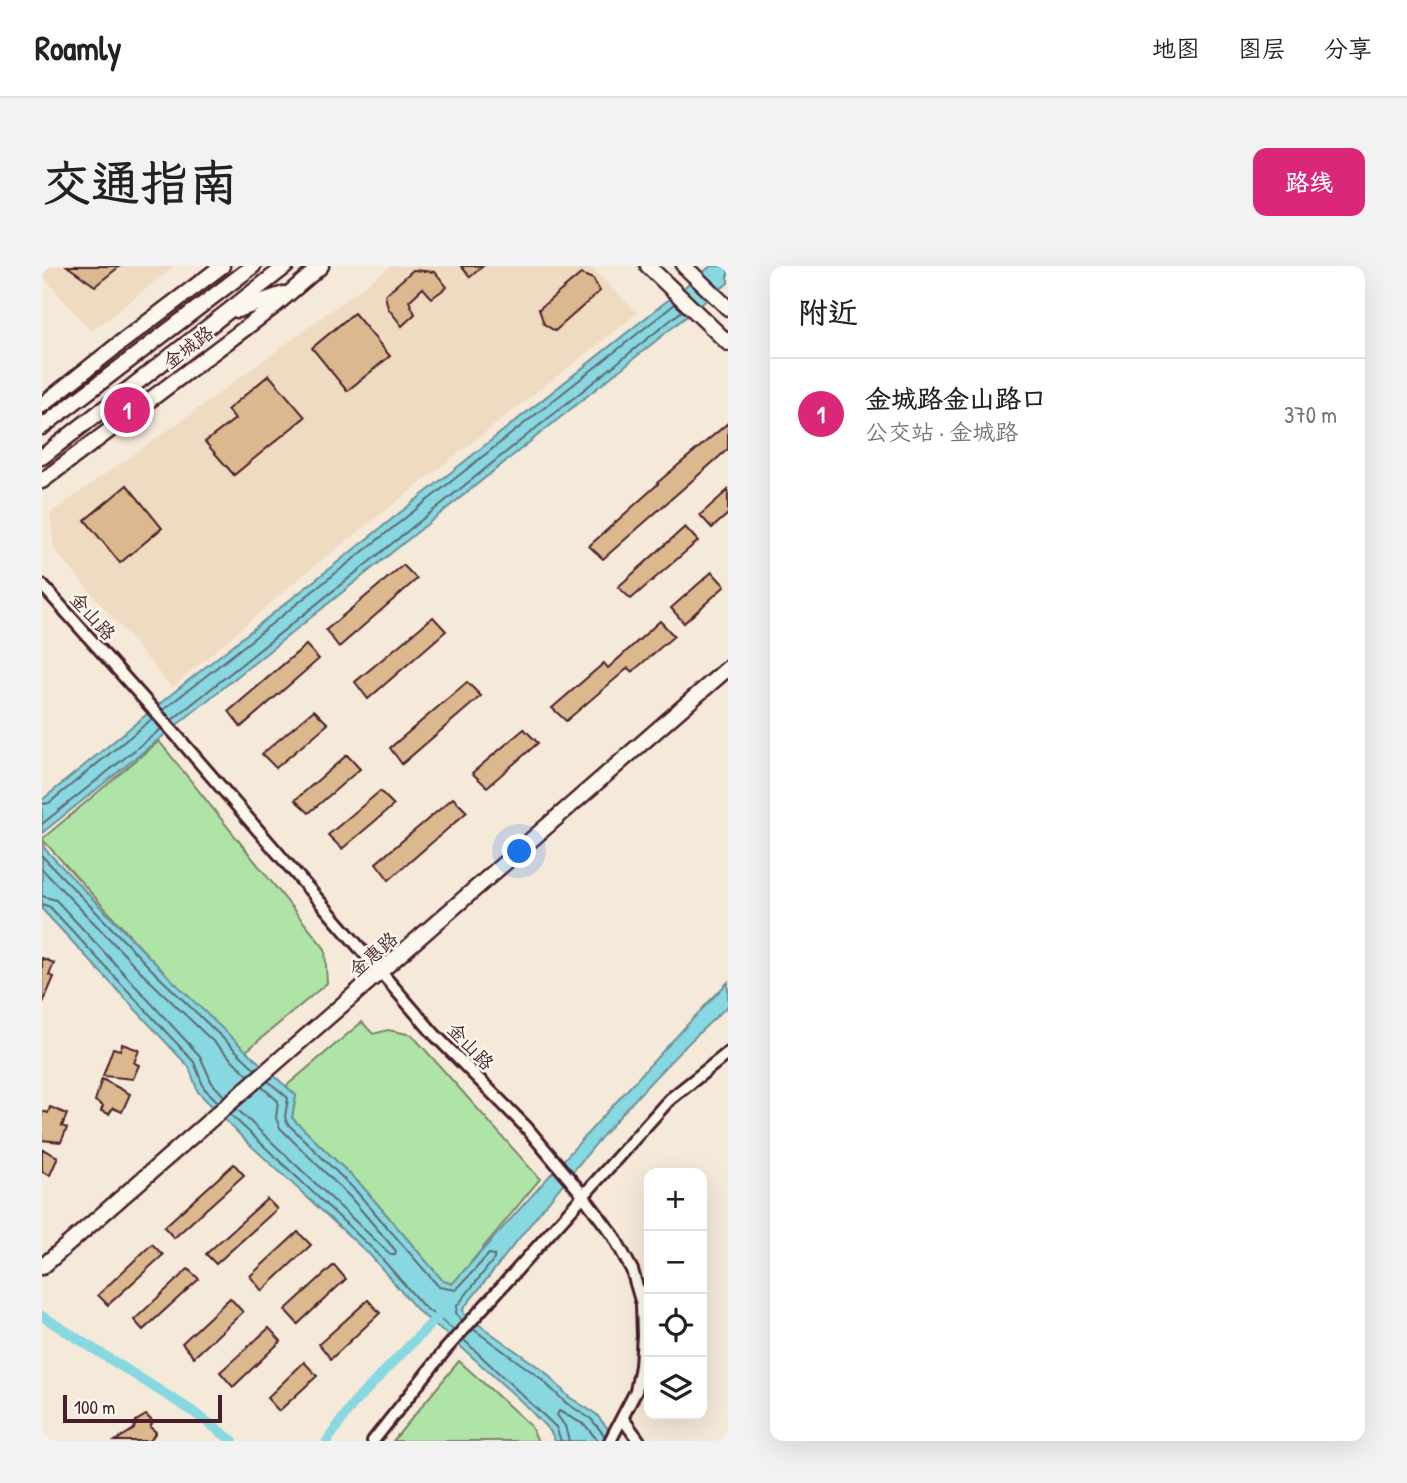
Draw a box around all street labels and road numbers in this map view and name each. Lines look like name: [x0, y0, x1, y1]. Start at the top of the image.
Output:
street label: 金城路: [157, 319, 219, 375]
street label: 金山路: [64, 586, 122, 646]
street label: 金惠路: [343, 925, 403, 983]
street label: 金山路: [442, 1016, 500, 1076]

